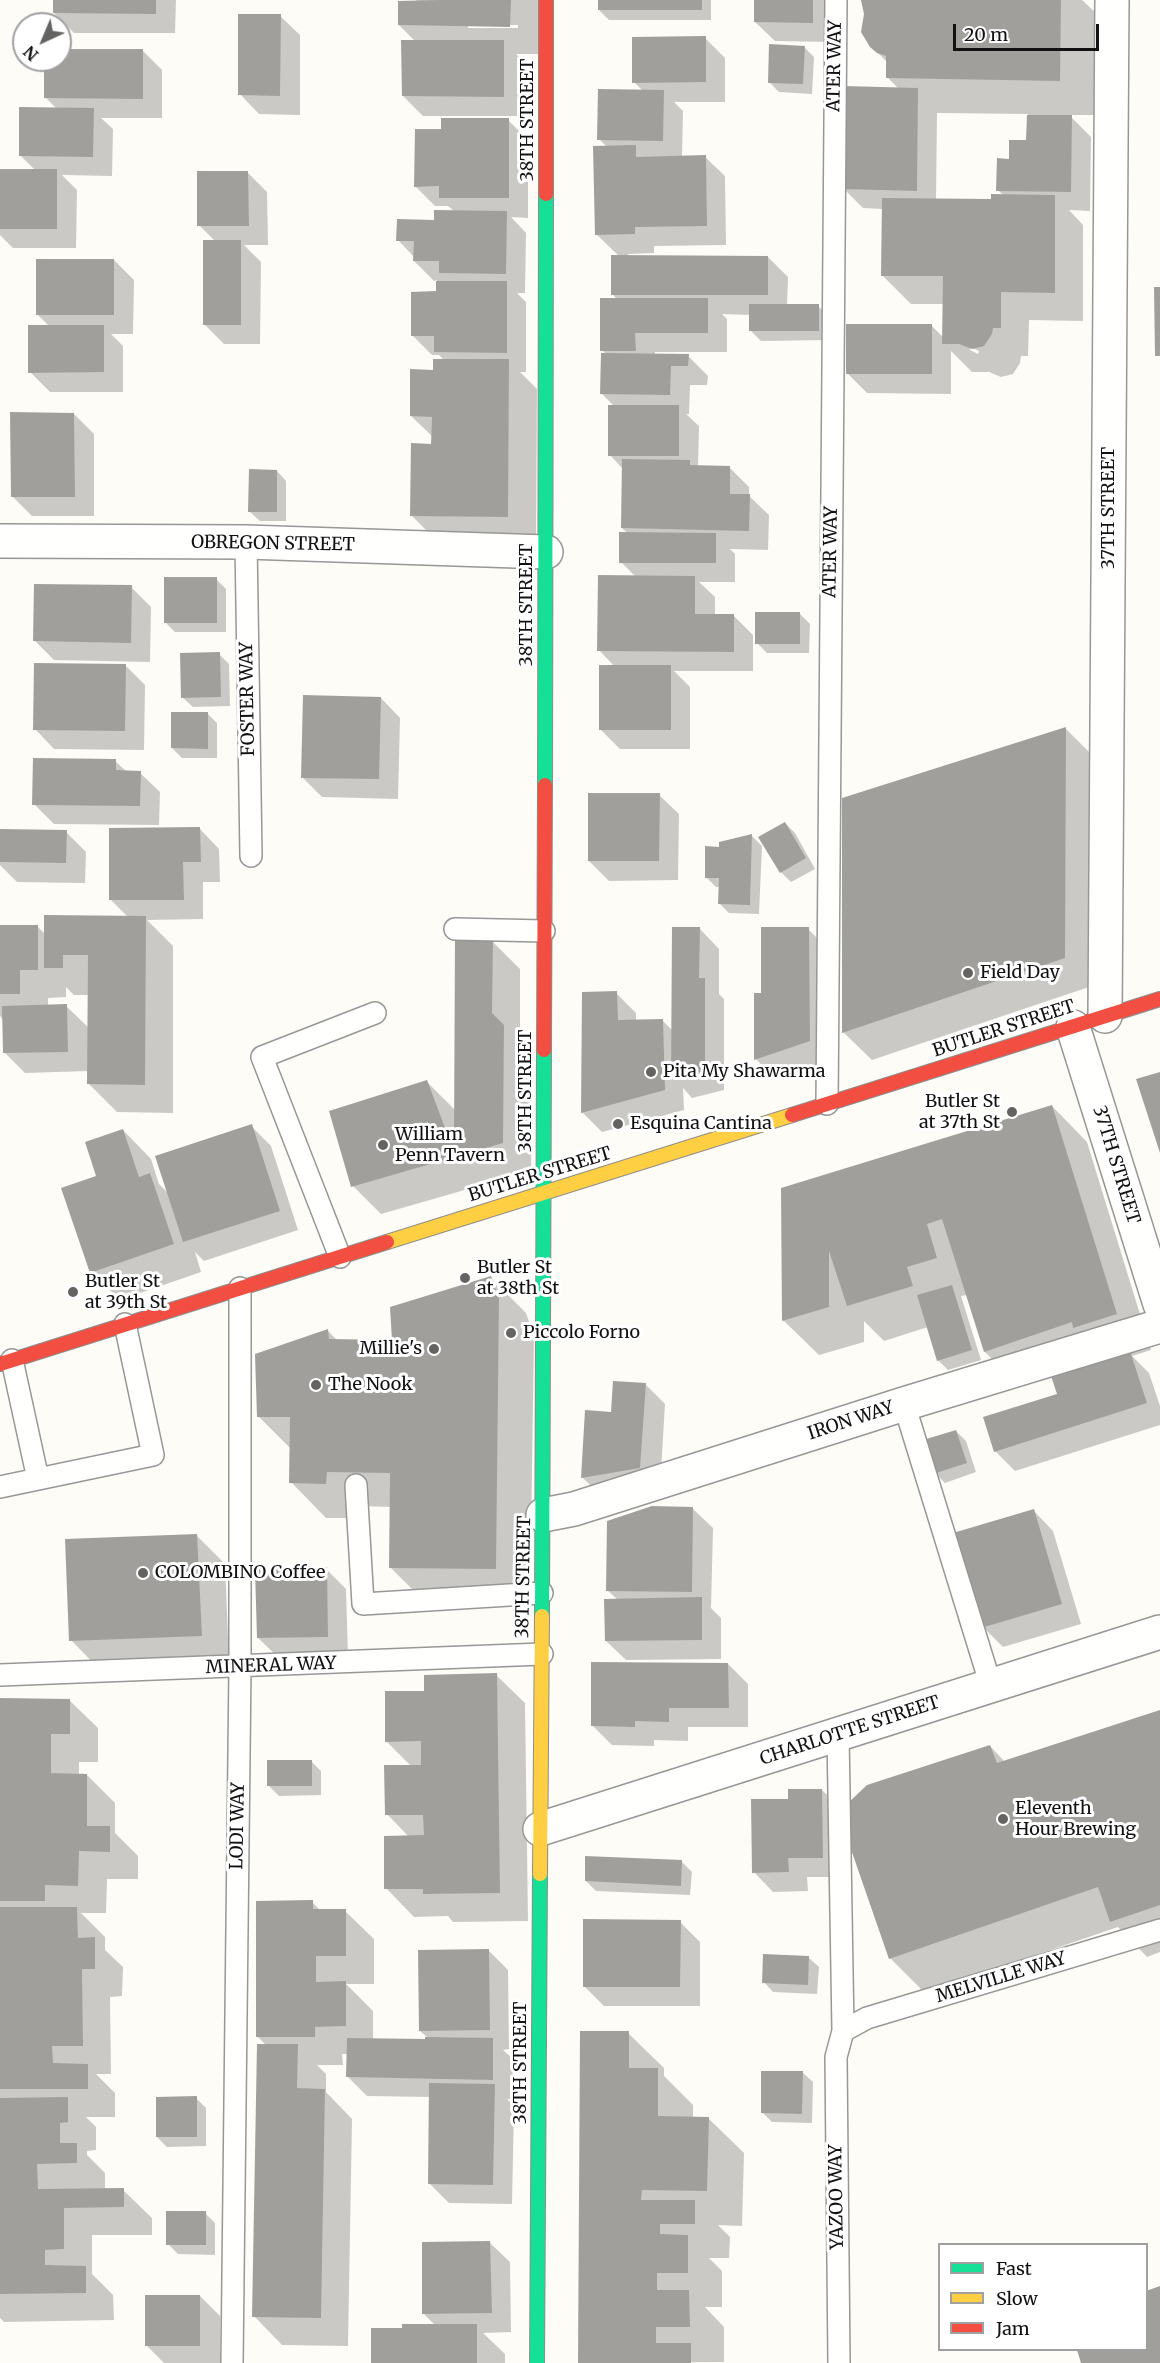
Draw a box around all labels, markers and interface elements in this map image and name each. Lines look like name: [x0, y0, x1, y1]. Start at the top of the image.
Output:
north arrow: [12, 12, 72, 72]
scale bar: [956, 12, 1102, 50]
street label: ATER WAY: [823, 20, 847, 112]
text: 20 m: [964, 23, 1008, 46]
text: N: [19, 42, 42, 65]
street label: 38TH STREET: [517, 59, 539, 181]
street label: 37TH STREET: [1098, 447, 1120, 569]
street label: ATER WAY: [819, 506, 843, 598]
street label: OBREGON STREET: [191, 532, 355, 556]
street label: 38TH STREET: [516, 544, 538, 666]
street label: FOSTER WAY: [236, 642, 260, 756]
place label: Field Day: [980, 962, 1060, 984]
marker: Field Day: [961, 966, 975, 980]
street label: BUTLER STREET: [930, 996, 1078, 1062]
street label: 38TH STREET: [515, 1030, 537, 1152]
place label: Pita My Shawarma: [663, 1061, 825, 1083]
marker: Pita My Shawarma: [644, 1065, 658, 1079]
place label: Butler St at 37th St: [919, 1091, 1000, 1134]
street label: 37TH STREET: [1088, 1103, 1144, 1227]
marker: Butler St at 37th St: [1005, 1105, 1019, 1119]
place label: Esquina Cantina: [630, 1113, 772, 1135]
marker: Esquina Cantina: [611, 1117, 625, 1131]
place label: William Penn Tavern: [395, 1124, 505, 1166]
marker: William Penn Tavern: [376, 1138, 390, 1152]
street label: BUTLER STREET: [466, 1143, 614, 1207]
place label: Butler St at 38th St: [477, 1257, 559, 1300]
place label: Butler St at 39th St: [85, 1271, 167, 1314]
marker: Butler St at 38th St: [458, 1271, 472, 1285]
marker: Butler St at 39th St: [66, 1285, 80, 1299]
place label: Piccolo Forno: [523, 1322, 640, 1344]
marker: Piccolo Forno: [504, 1326, 518, 1340]
place label: Millie's: [359, 1338, 422, 1360]
marker: Millie's: [427, 1342, 441, 1356]
place label: The Nook: [328, 1374, 413, 1396]
marker: The Nook: [309, 1378, 323, 1392]
street label: IRON WAY: [805, 1397, 897, 1445]
street label: 38TH STREET: [512, 1515, 536, 1639]
place label: COLOMBINO Coffee: [155, 1562, 325, 1584]
marker: COLOMBINO Coffee: [136, 1566, 150, 1580]
street label: MINERAL WAY: [205, 1653, 337, 1679]
street label: CHARLOTTE STREET: [757, 1692, 943, 1770]
street label: LODI WAY: [226, 1782, 250, 1870]
place label: Eleventh Hour Brewing: [1015, 1798, 1136, 1840]
marker: Eleventh Hour Brewing: [996, 1812, 1010, 1826]
street label: MELVILLE WAY: [933, 1948, 1069, 2008]
street label: 38TH STREET: [510, 2002, 532, 2124]
street label: YAZOO WAY: [825, 2144, 849, 2250]
legend: [938, 2243, 1148, 2351]
text: Fast: [996, 2257, 1032, 2280]
text: Slow: [996, 2287, 1038, 2310]
text: Jam: [996, 2317, 1030, 2340]

